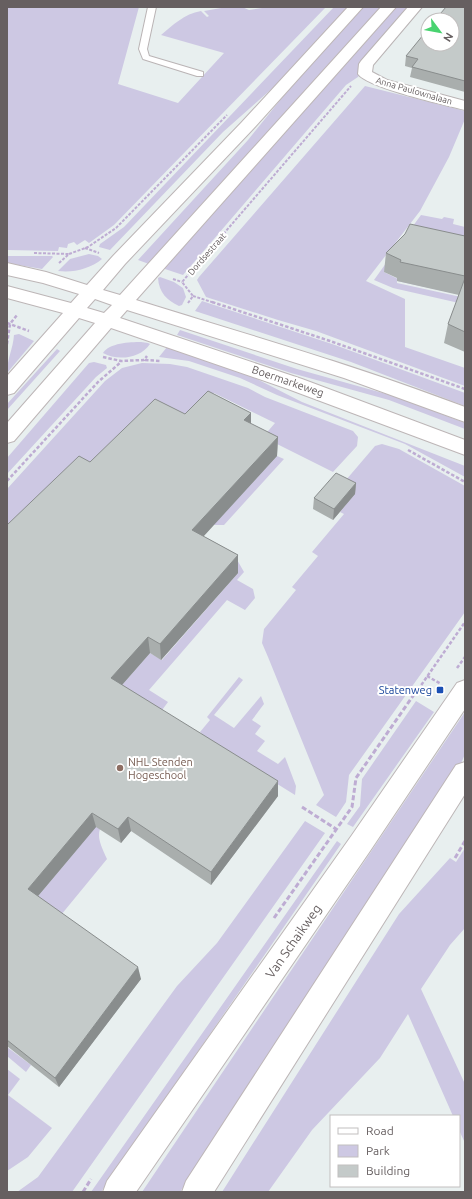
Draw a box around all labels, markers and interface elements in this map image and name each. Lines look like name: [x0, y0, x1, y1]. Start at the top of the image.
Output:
north arrow: [420, 12, 460, 52]
text: N: [441, 31, 456, 44]
street label: Anna Paulownalaan: [375, 75, 453, 107]
street label: Dordsestraat: [186, 230, 228, 277]
street label: Boermarkeweg: [250, 363, 326, 399]
place label: Statenweg: [379, 684, 432, 696]
marker: Statenweg: [435, 685, 445, 695]
place label: NHL Stenden Hogeschool: [128, 756, 193, 781]
marker: NHL Stenden Hogeschool: [115, 763, 125, 773]
street label: Van Schaikweg: [262, 902, 324, 980]
legend: [330, 1115, 460, 1187]
text: Road: [366, 1124, 394, 1137]
text: Park: [366, 1144, 390, 1157]
text: Building: [366, 1164, 410, 1177]

